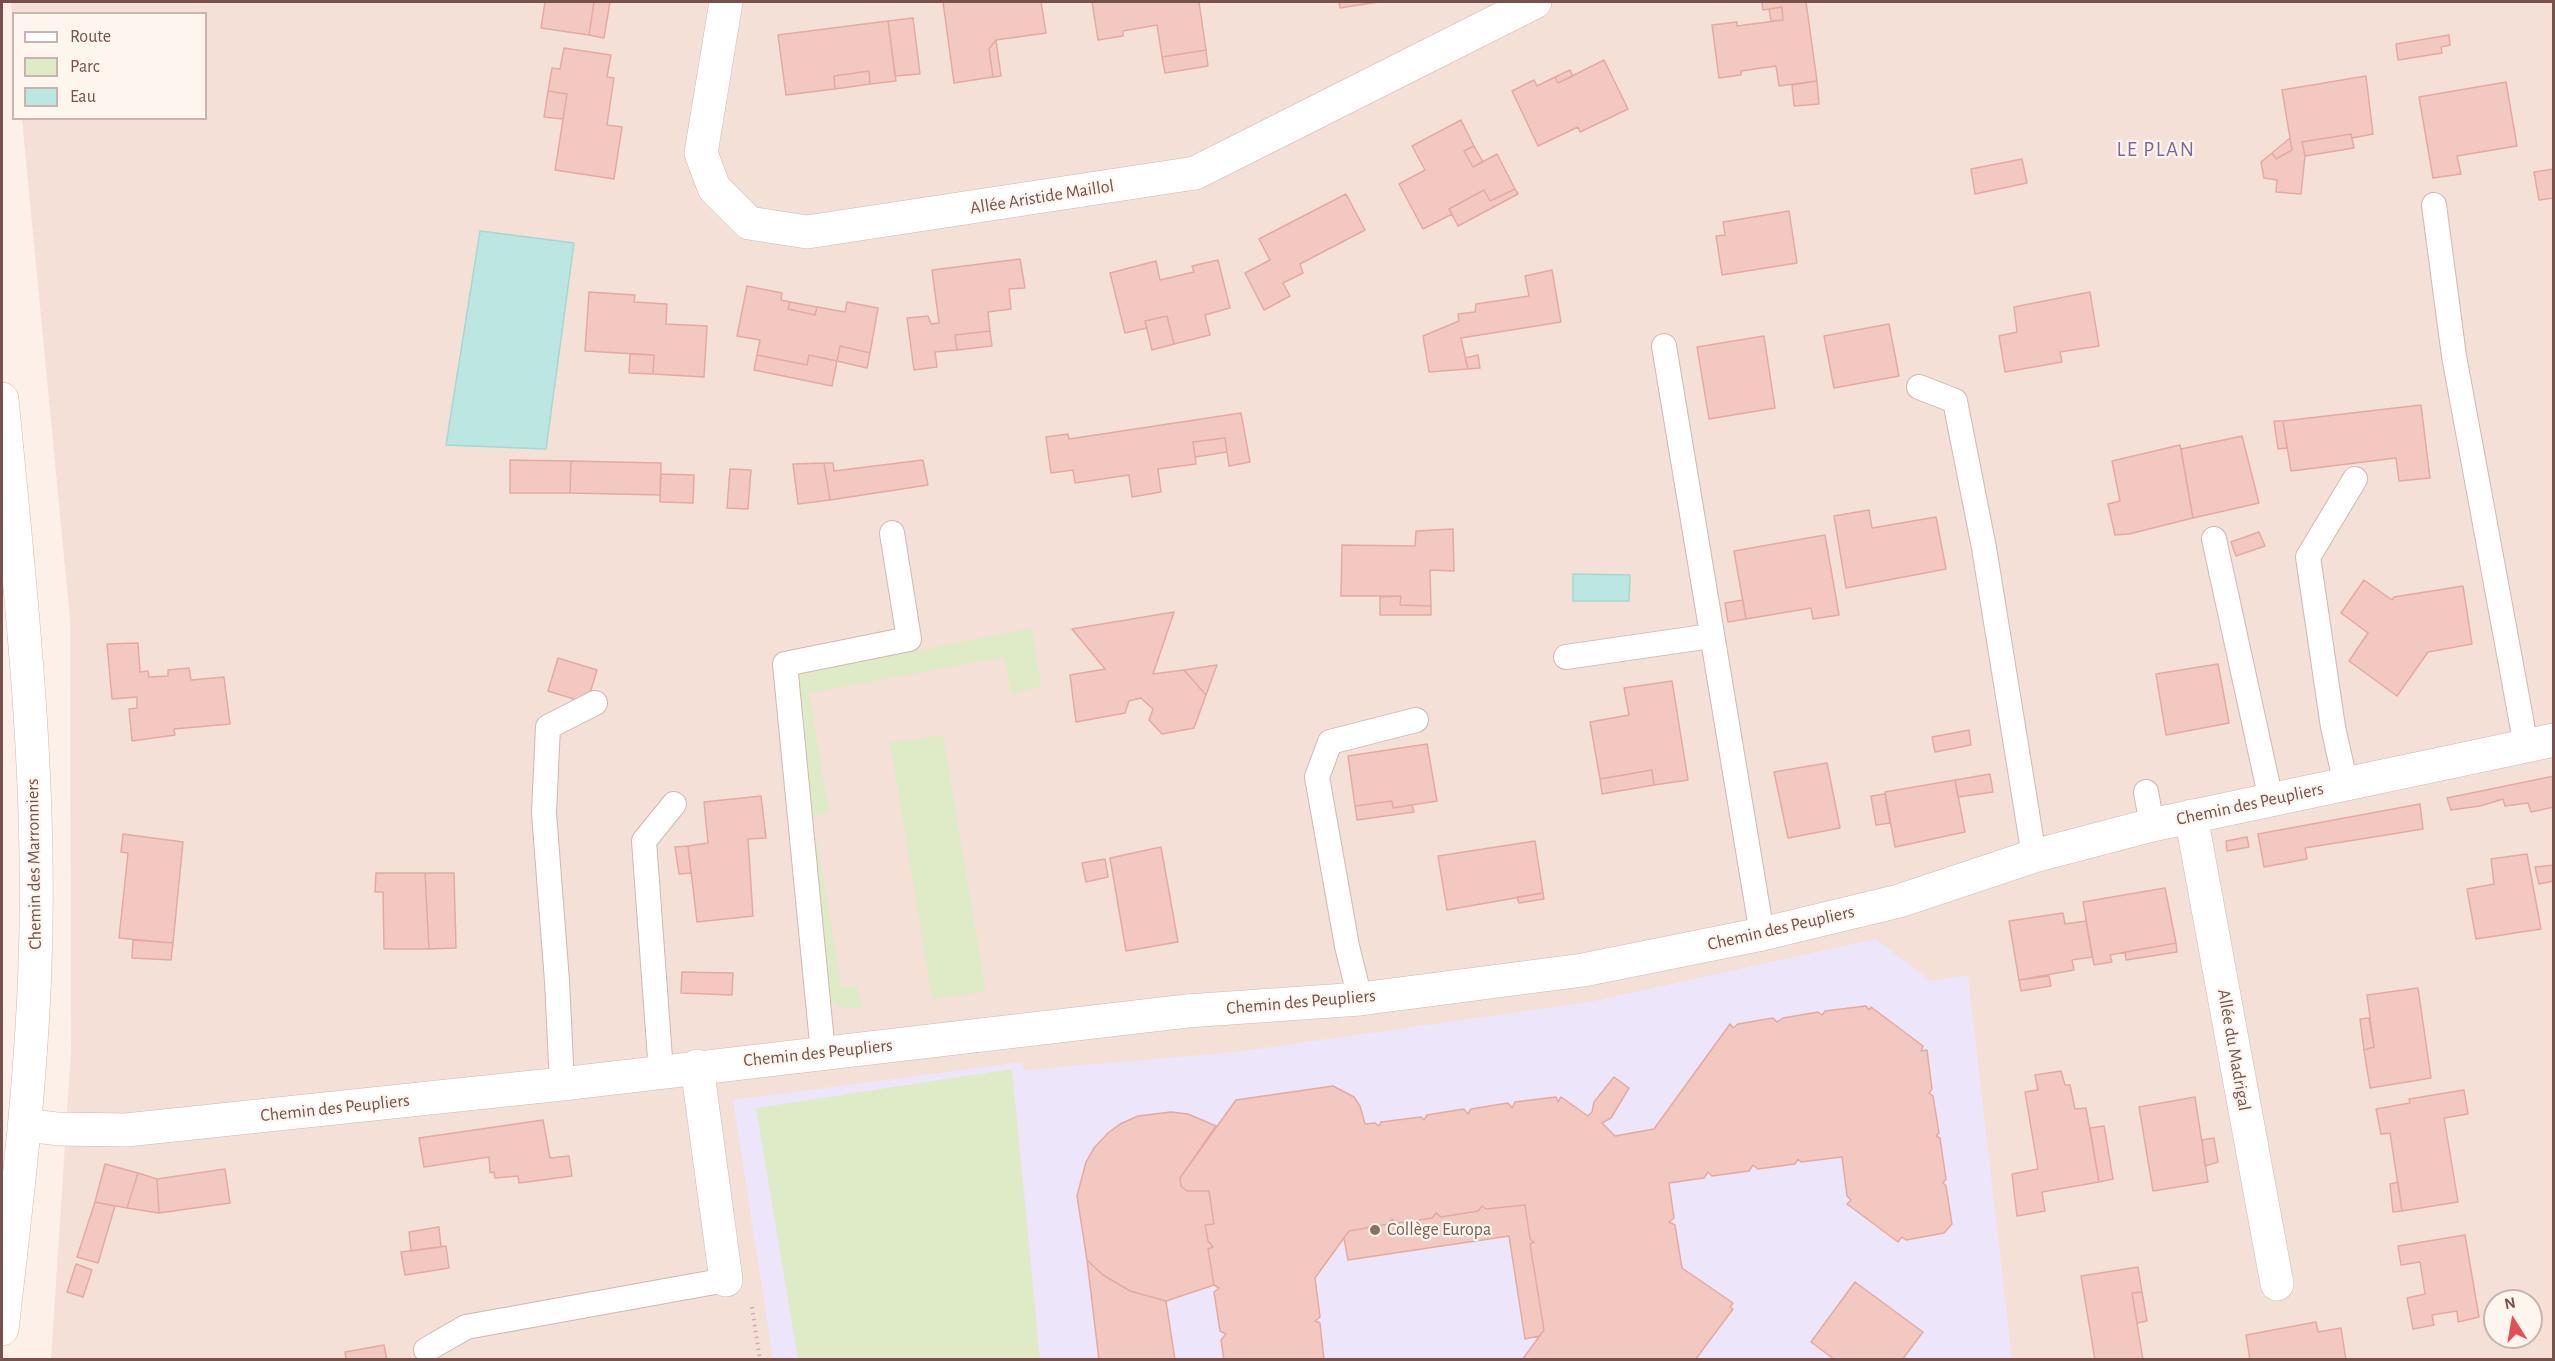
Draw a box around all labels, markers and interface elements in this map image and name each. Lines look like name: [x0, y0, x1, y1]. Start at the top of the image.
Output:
legend: [12, 12, 207, 120]
text: Route: [70, 28, 111, 46]
text: Parc: [70, 58, 100, 76]
text: Eau: [70, 88, 96, 106]
district label: LE PLAN: [2117, 137, 2195, 163]
street label: Allée Aristide Maillol: [968, 175, 1116, 219]
street label: Chemin des Marronniers: [22, 778, 46, 950]
street label: Chemin des Peupliers: [2174, 778, 2326, 830]
street label: Chemin des Peupliers: [1705, 901, 1857, 955]
street label: Chemin des Peupliers: [1225, 985, 1377, 1019]
street label: Allée du Madrigal: [2213, 987, 2255, 1113]
street label: Chemin des Peupliers: [742, 1034, 894, 1072]
street label: Chemin des Peupliers: [259, 1089, 411, 1127]
place label: Collège Europa: [1387, 1219, 1491, 1241]
marker: Collège Europa: [1368, 1223, 1382, 1237]
north arrow: [2483, 1289, 2543, 1349]
text: N: [2503, 1294, 2517, 1312]

